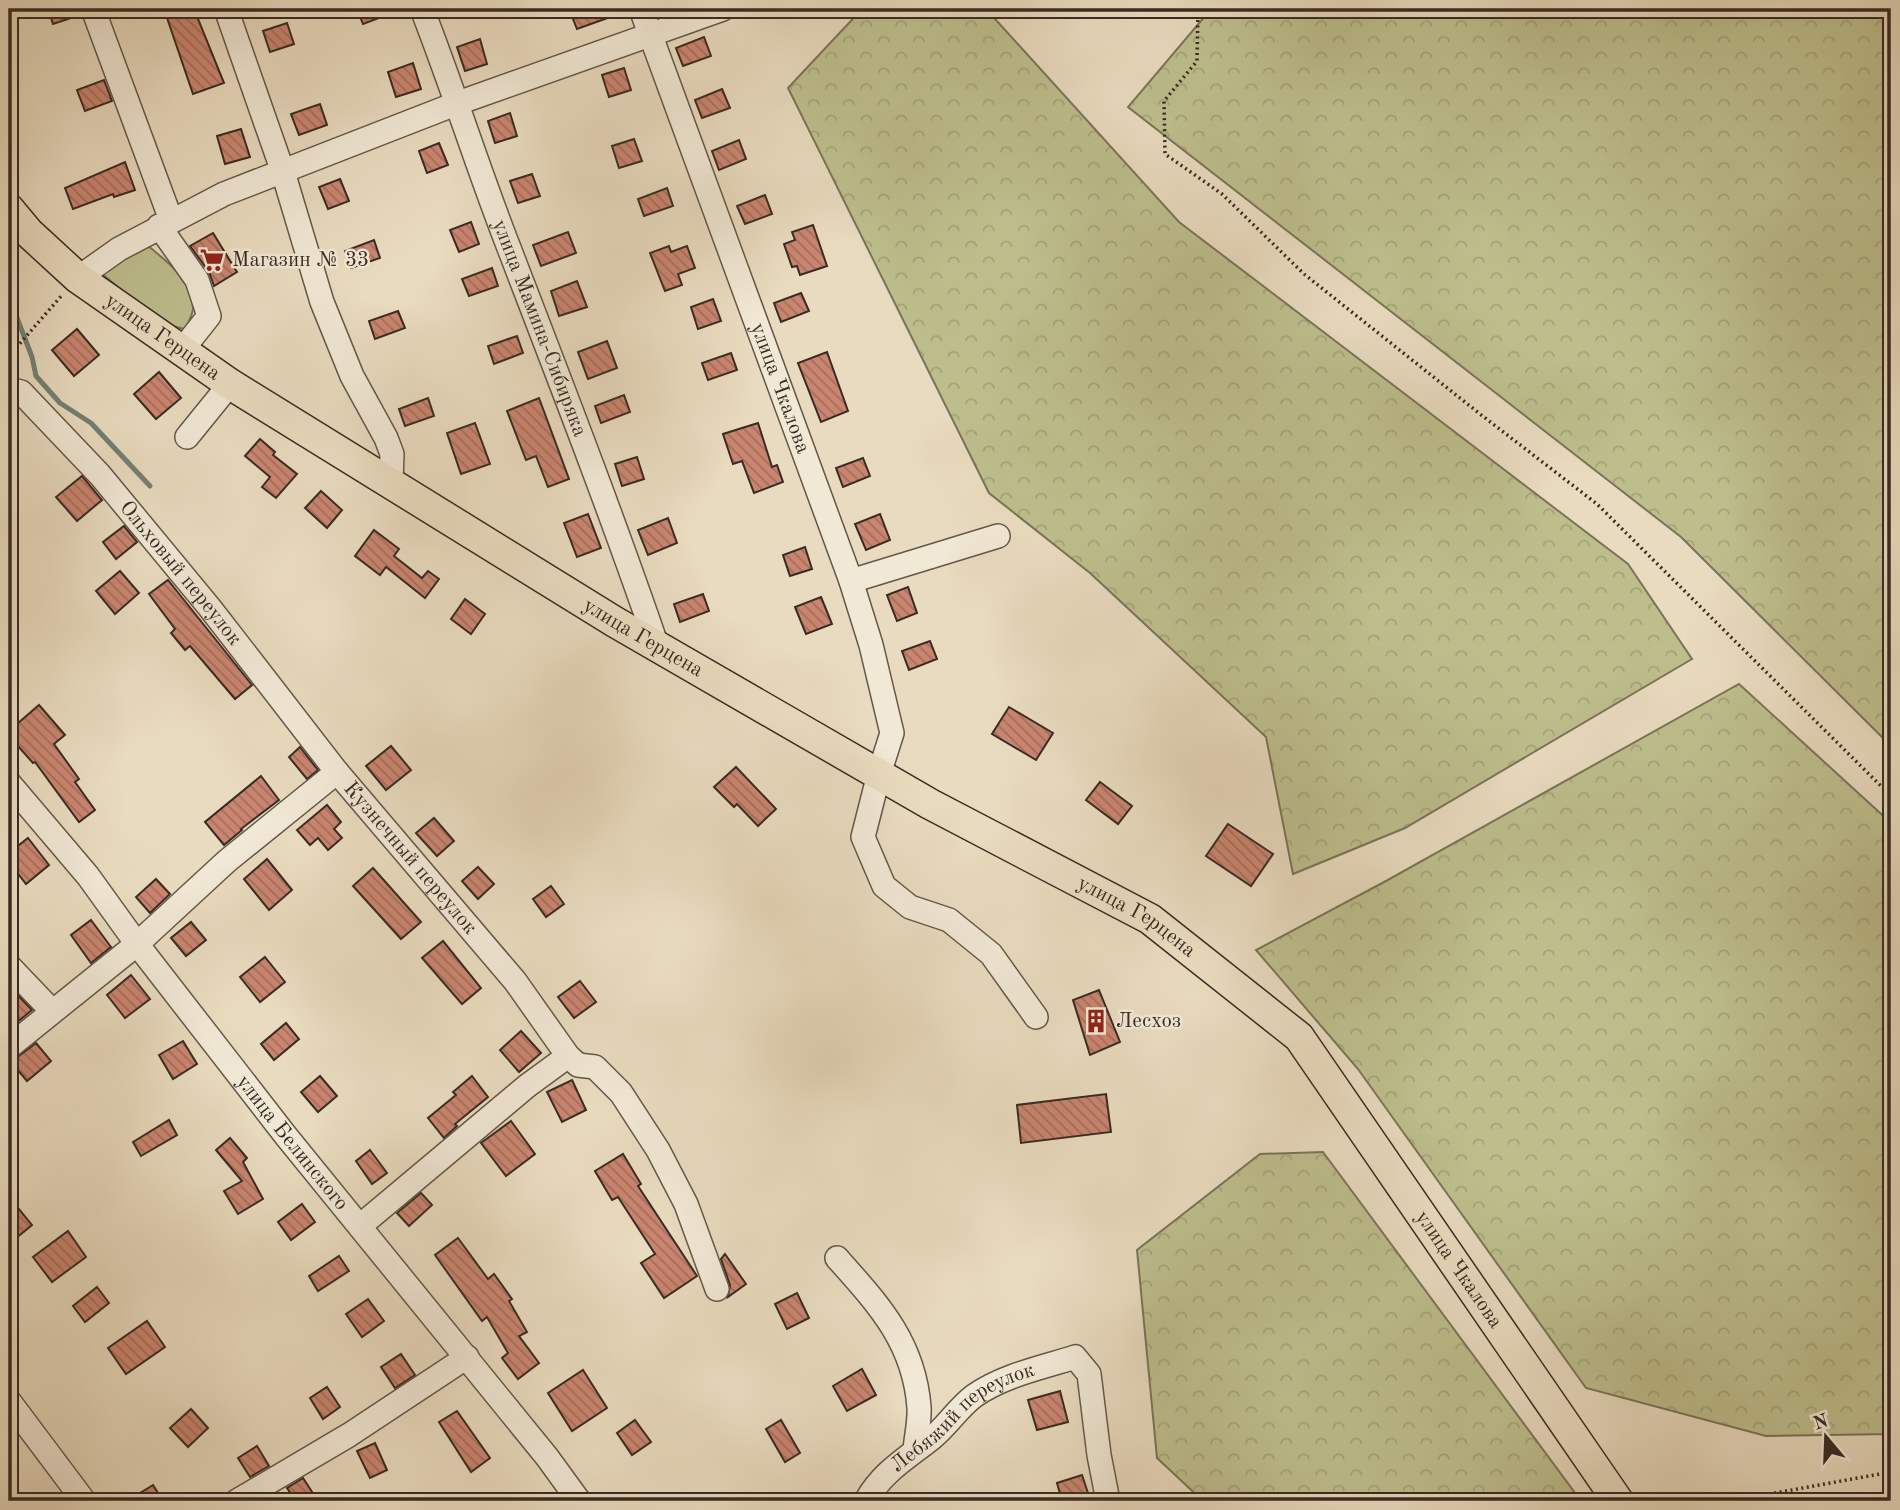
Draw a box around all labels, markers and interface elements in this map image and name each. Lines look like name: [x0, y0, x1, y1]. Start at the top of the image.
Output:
street label: улица Мамина-Сибиряка: [489, 217, 591, 439]
supermarket icon: Магазин № 33: [198, 246, 226, 274]
place label: Магазин № 33: [232, 250, 369, 271]
street label: улица Герцена: [101, 290, 224, 384]
street label: улица Чкалова: [747, 320, 814, 456]
street label: Ольховый переулок: [116, 497, 246, 650]
street label: улица Герцена: [579, 594, 707, 681]
street label: Кузнечный переулок: [340, 778, 481, 939]
street label: улица Герцена: [1074, 872, 1200, 961]
building icon: Лесхоз: [1082, 1007, 1110, 1035]
place label: Лесхоз: [1116, 1011, 1181, 1032]
street label: улица Белинского: [232, 1071, 352, 1214]
street label: улица Чкалова: [1411, 1207, 1506, 1332]
street label: Лебяжий переулок: [887, 1359, 1037, 1476]
north arrow: [1792, 1402, 1862, 1472]
text: N: [1811, 1412, 1832, 1435]

